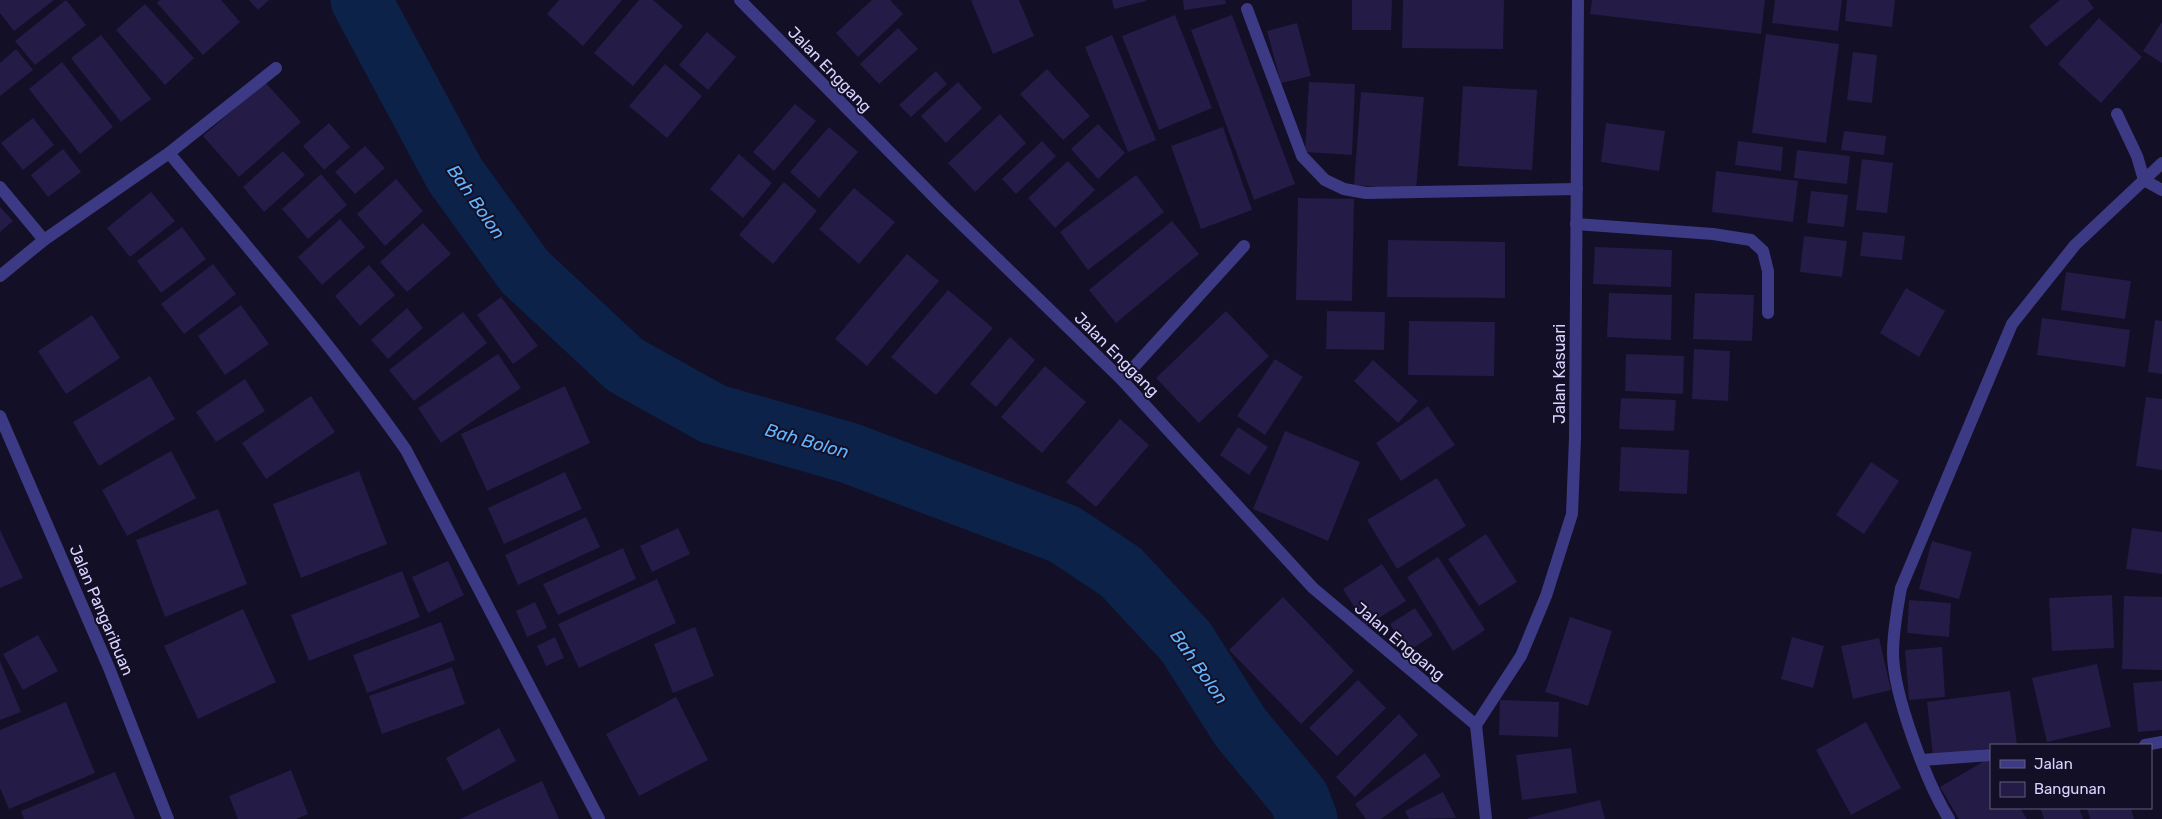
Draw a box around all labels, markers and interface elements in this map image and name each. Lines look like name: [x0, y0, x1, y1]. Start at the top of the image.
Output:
street label: Jalan Enggang: [784, 23, 875, 116]
water label: Bah Bolon: [442, 160, 510, 244]
street label: Jalan Enggang: [1070, 308, 1163, 401]
street label: Jalan Kasuari: [1550, 324, 1569, 424]
water label: Bah Bolon: [763, 419, 851, 463]
street label: Jalan Pangaribuan: [65, 542, 138, 678]
street label: Jalan Enggang: [1351, 598, 1449, 685]
water label: Bah Bolon: [1165, 625, 1233, 709]
legend: [1990, 744, 2152, 809]
text: Jalan: [2034, 755, 2073, 773]
text: Bangunan: [2034, 780, 2106, 798]

